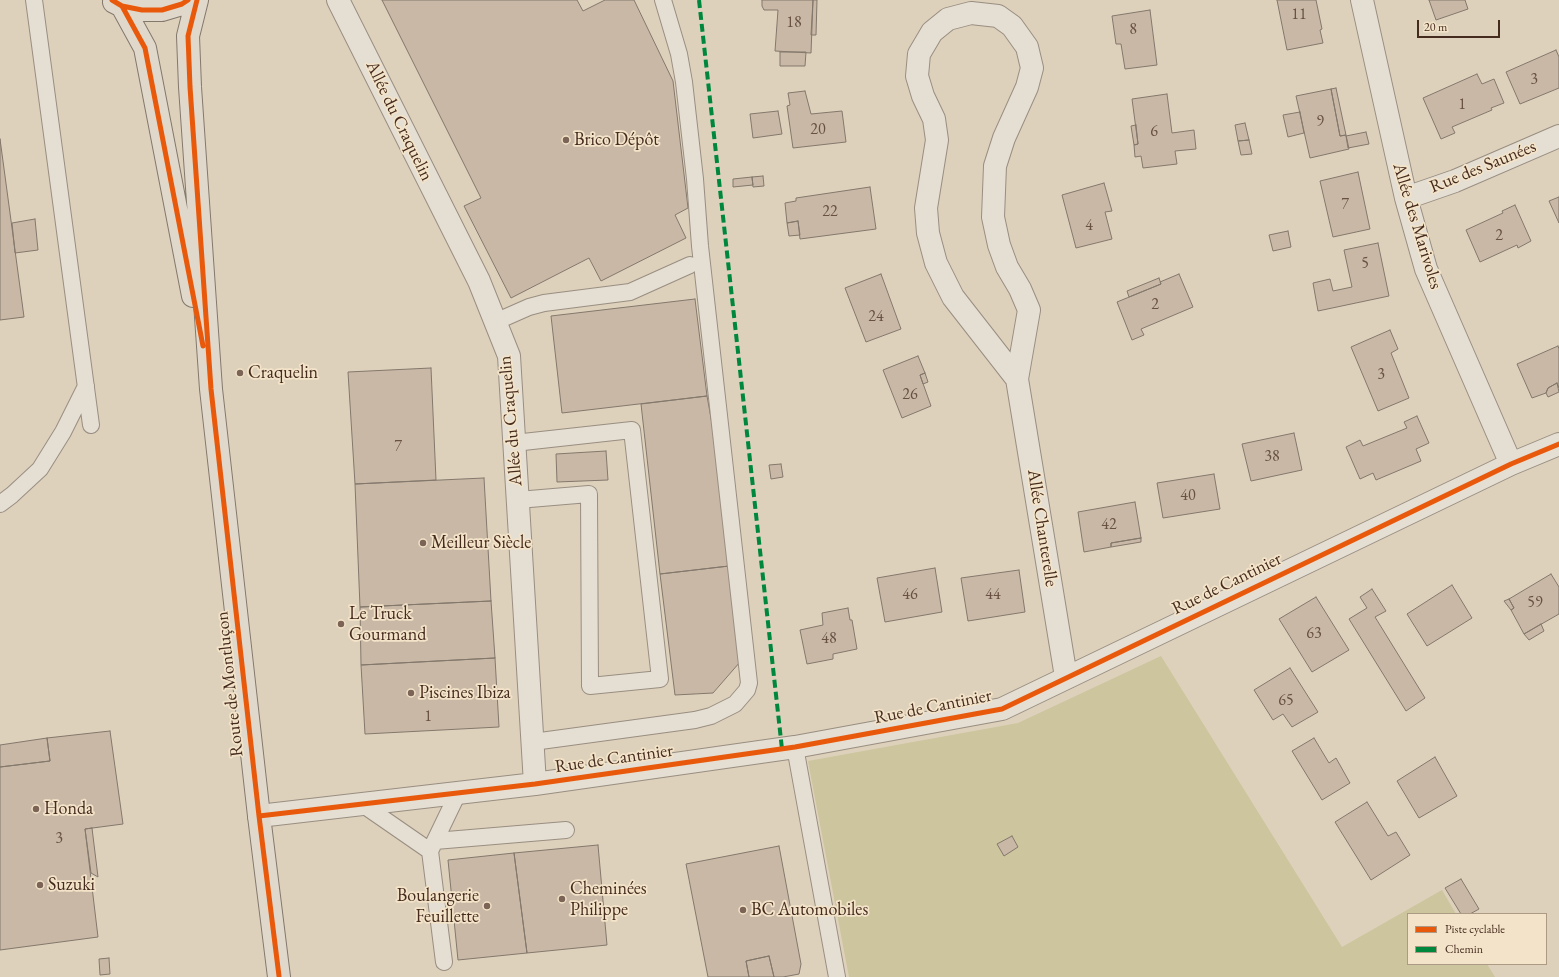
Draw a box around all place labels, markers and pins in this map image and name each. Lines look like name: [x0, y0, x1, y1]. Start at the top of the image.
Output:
place label: Brico Dépôt: [574, 129, 659, 151]
marker: Brico Dépôt: [561, 135, 571, 145]
place label: Craquelin: [248, 362, 318, 384]
marker: Craquelin: [235, 368, 245, 378]
place label: Meilleur Siècle: [431, 532, 531, 554]
marker: Meilleur Siècle: [418, 538, 428, 548]
place label: Le Truck Gourmand: [349, 603, 426, 646]
marker: Le Truck Gourmand: [336, 619, 346, 629]
place label: Piscines Ibiza: [419, 682, 511, 704]
marker: Piscines Ibiza: [406, 688, 416, 698]
place label: Honda: [44, 798, 93, 820]
marker: Honda: [31, 804, 41, 814]
place label: Suzuki: [48, 874, 95, 896]
place label: Cheminées Philippe: [570, 878, 647, 920]
marker: Suzuki: [35, 880, 45, 890]
place label: Boulangerie Feuillette: [397, 885, 479, 928]
marker: Cheminées Philippe: [557, 894, 567, 904]
place label: BC Automobiles: [751, 899, 868, 921]
marker: Boulangerie Feuillette: [482, 901, 492, 911]
marker: BC Automobiles: [738, 905, 748, 915]

